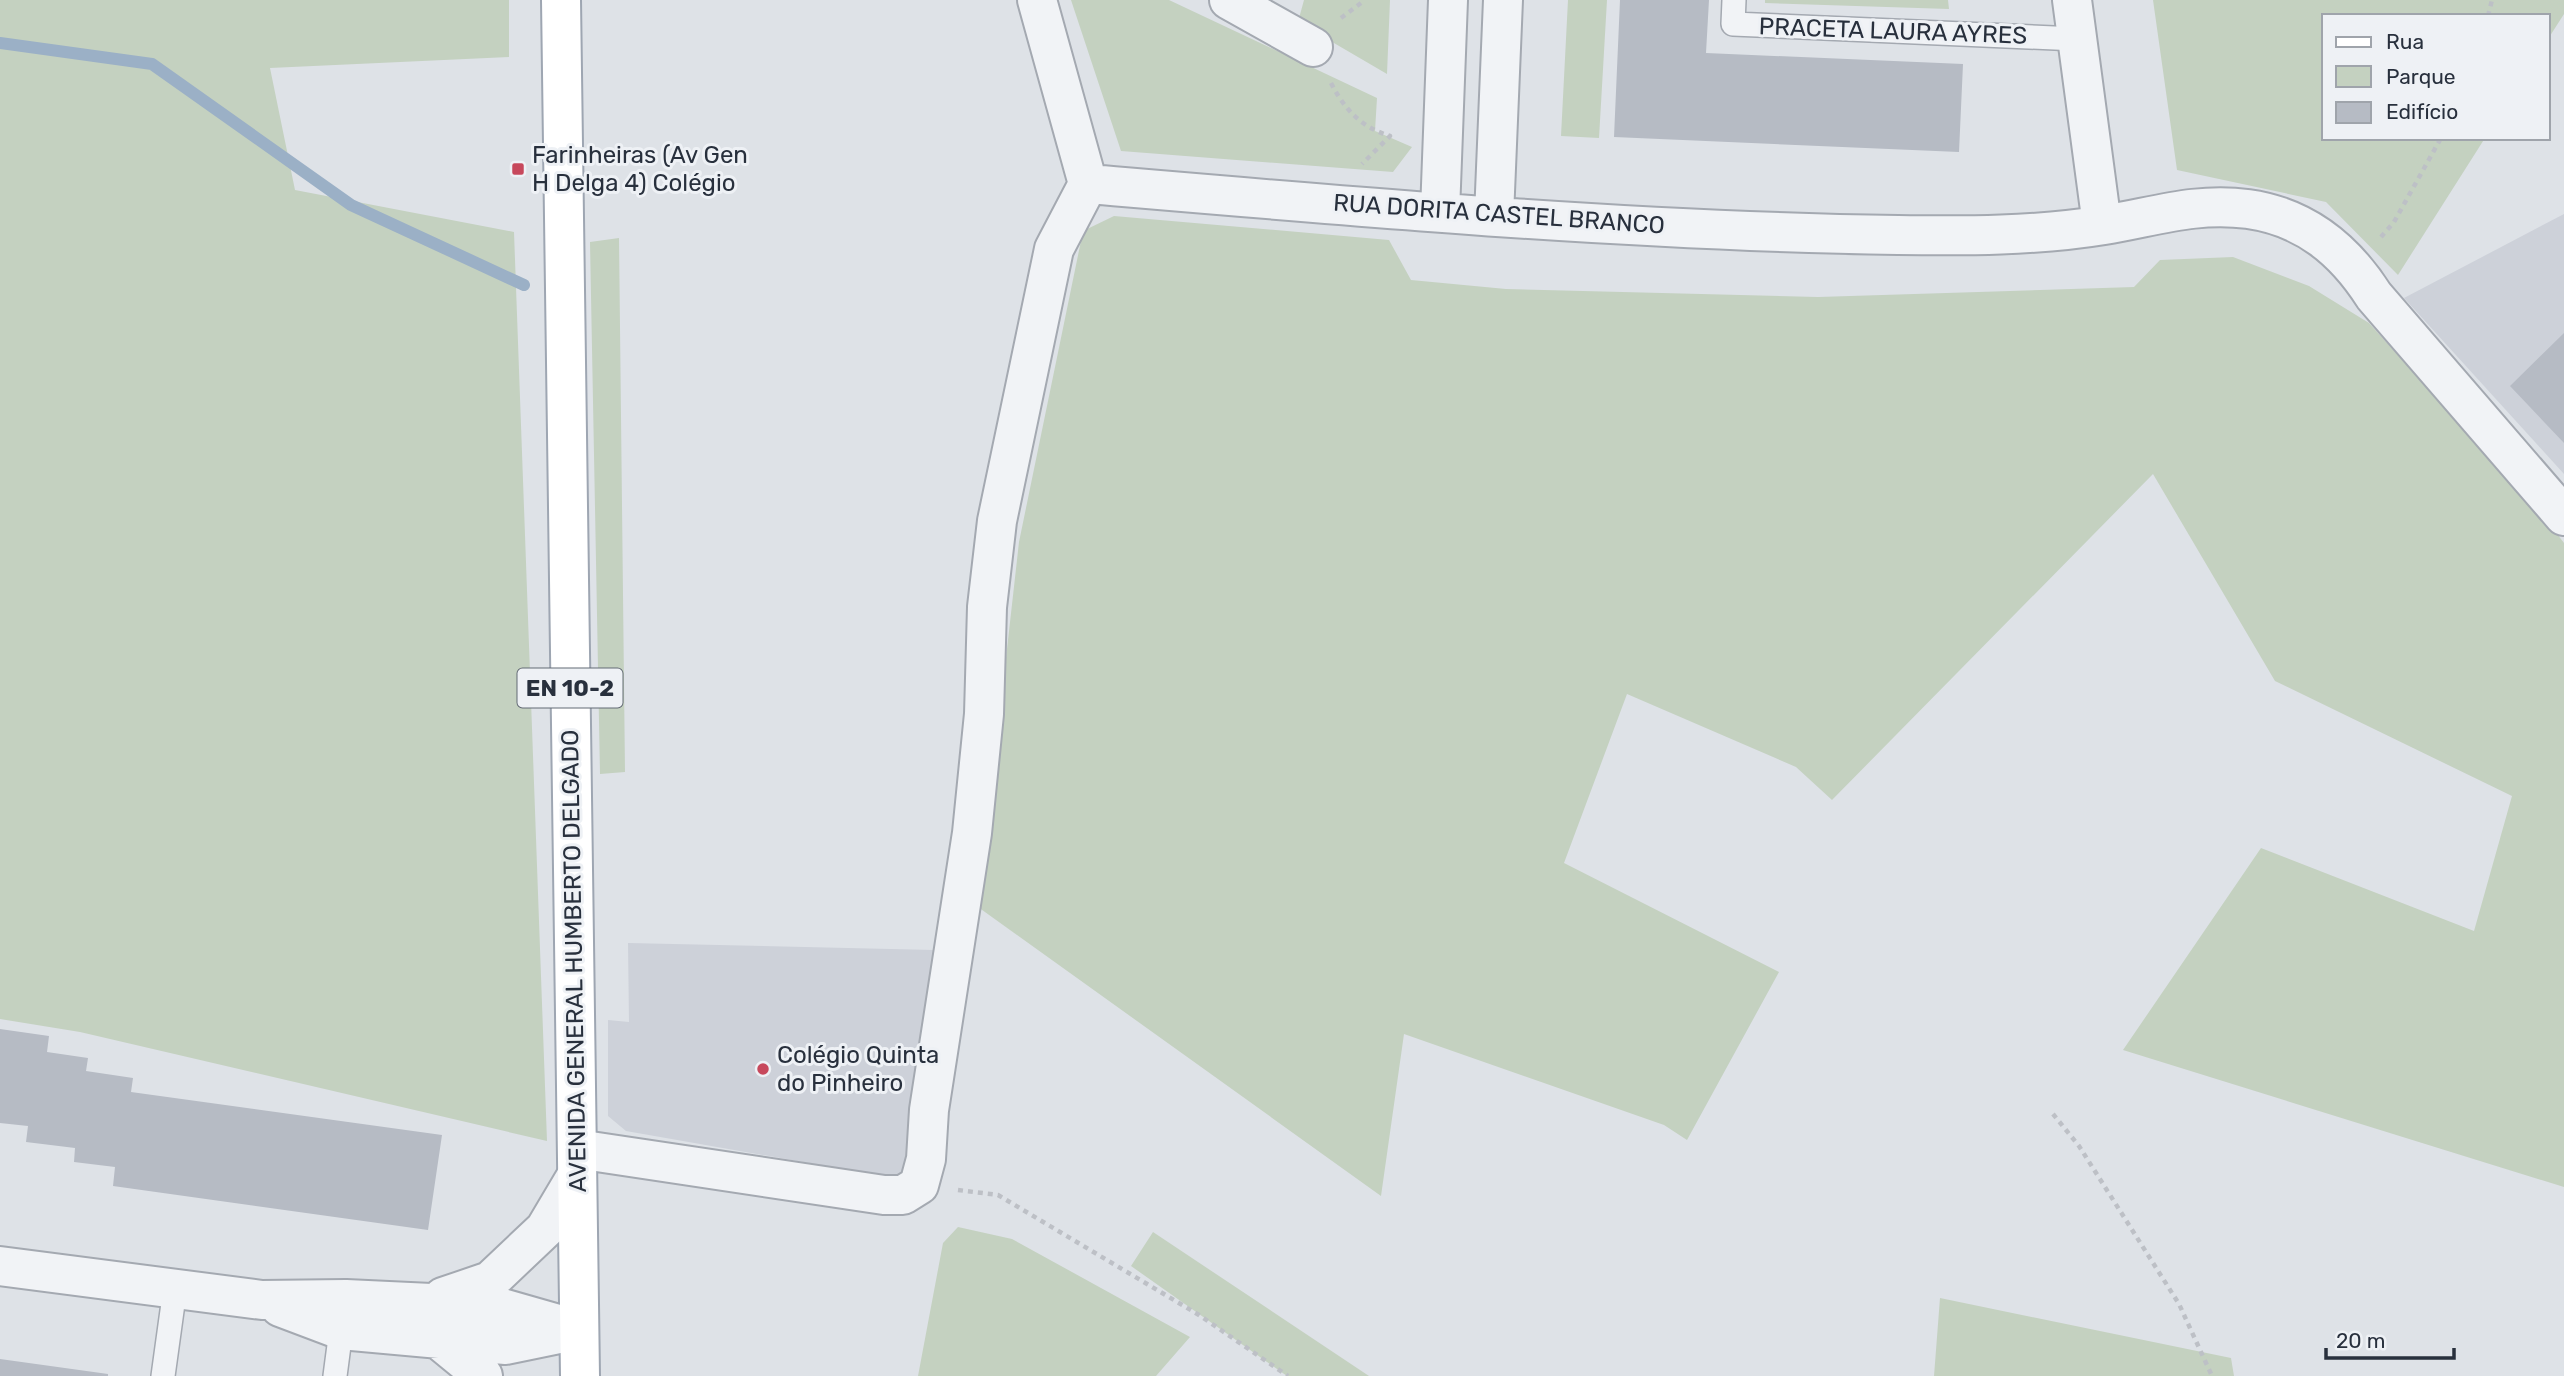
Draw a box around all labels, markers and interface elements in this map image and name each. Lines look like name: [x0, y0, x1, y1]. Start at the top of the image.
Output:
street label: PRACETA LAURA AYRES: [1758, 12, 2028, 50]
legend: [2322, 14, 2550, 140]
text: Rua: [2386, 29, 2424, 54]
text: Parque: [2386, 64, 2456, 89]
text: Edifício: [2386, 99, 2458, 124]
place label: Farinheiras (Av Gen H Delga 4) Colégio: [532, 141, 748, 197]
marker: Farinheiras (Av Gen H Delga 4) Colégio: [510, 161, 526, 177]
street label: RUA DORITA CASTEL BRANCO: [1332, 188, 1666, 240]
road number: EN 10-2: [518, 668, 622, 708]
street label: AVENIDA GENERAL HUMBERTO DELGADO: [556, 729, 592, 1193]
place label: Colégio Quinta do Pinheiro: [777, 1041, 939, 1097]
marker: Colégio Quinta do Pinheiro: [755, 1061, 771, 1077]
scale bar: [2326, 1316, 2454, 1360]
text: 20 m: [2336, 1328, 2385, 1353]

